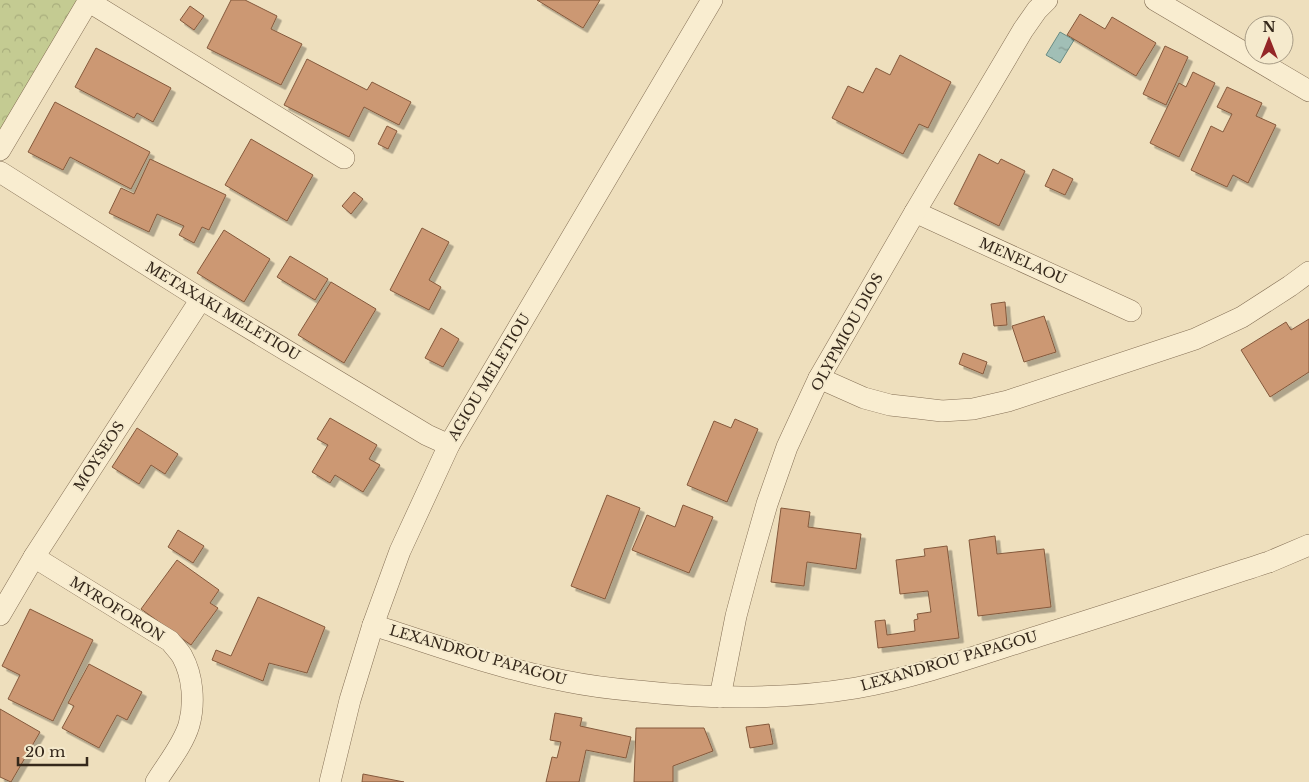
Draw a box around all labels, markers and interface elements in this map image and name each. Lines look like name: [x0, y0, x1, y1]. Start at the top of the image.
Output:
north arrow: [1244, 15, 1294, 65]
text: N: [1262, 18, 1276, 36]
street label: MENELAOU: [976, 234, 1070, 288]
street label: METAXAKI MELETIOU: [142, 258, 304, 364]
street label: OLYPMIOU DIOS: [807, 270, 887, 394]
street label: AGIOU MELETIOU: [443, 310, 534, 445]
street label: MOYSEOS: [70, 418, 128, 494]
street label: MYROFORON: [66, 573, 168, 646]
street label: LEXANDROU PAPAGOU: [387, 621, 569, 689]
street label: LEXANDROU PAPAGOU: [858, 627, 1040, 695]
scale bar: [18, 734, 86, 766]
text: 20 m: [25, 742, 65, 761]

